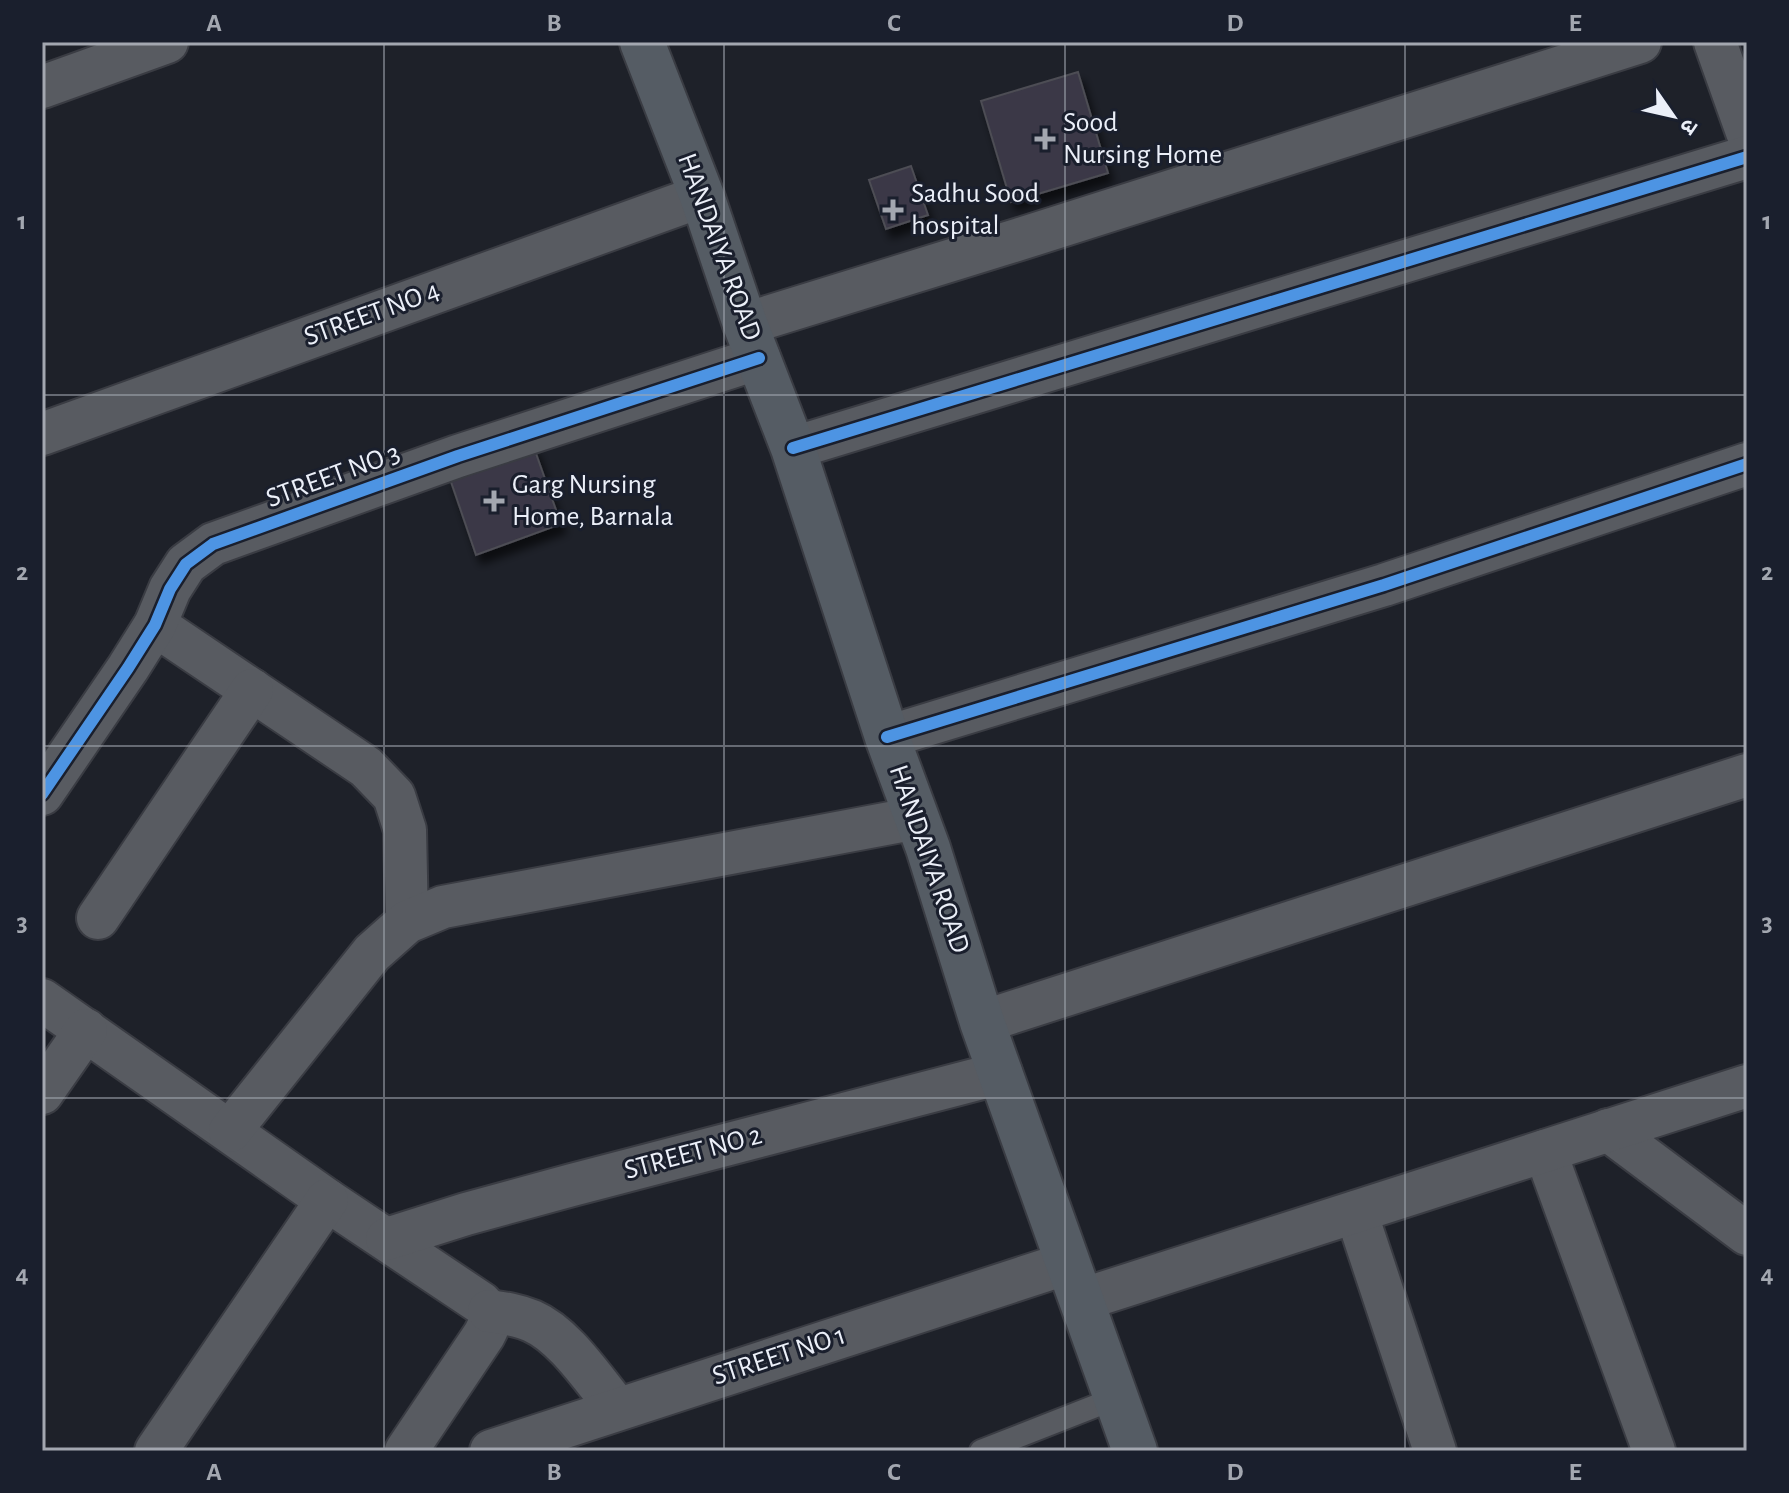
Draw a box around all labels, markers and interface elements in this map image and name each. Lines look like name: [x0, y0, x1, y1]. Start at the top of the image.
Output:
text: A: [206, 10, 222, 36]
text: B: [546, 10, 562, 36]
text: C: [887, 10, 901, 36]
text: D: [1226, 10, 1244, 36]
text: E: [1568, 10, 1582, 36]
north arrow: [1633, 76, 1713, 156]
place label: Sood Nursing Home: [1063, 109, 1222, 169]
text: उ: [1675, 115, 1701, 139]
marker: Sood Nursing Home: [1034, 128, 1056, 150]
street label: HANDAIYA ROAD: [672, 150, 766, 344]
place label: Sadhu Sood hospital: [911, 180, 1039, 240]
marker: Sadhu Sood hospital: [882, 199, 904, 221]
text: 1: [17, 208, 27, 234]
text: 1: [1762, 208, 1772, 234]
street label: STREET NO 4: [301, 277, 443, 351]
street label: STREET NO 3: [262, 439, 404, 513]
place label: Garg Nursing Home, Barnala: [512, 471, 674, 531]
marker: Garg Nursing Home, Barnala: [483, 490, 505, 512]
text: 2: [16, 559, 28, 585]
text: 2: [1761, 559, 1773, 585]
street label: HANDAIYA ROAD: [884, 761, 974, 957]
text: 3: [16, 910, 28, 936]
text: 3: [1761, 910, 1773, 936]
street label: STREET NO 2: [621, 1121, 765, 1185]
text: 4: [15, 1261, 29, 1287]
text: 4: [1760, 1261, 1774, 1287]
street label: STREET NO 1: [709, 1321, 849, 1391]
text: A: [206, 1459, 222, 1485]
text: B: [546, 1459, 562, 1485]
text: C: [887, 1459, 901, 1485]
text: D: [1226, 1459, 1244, 1485]
text: E: [1568, 1459, 1582, 1485]

